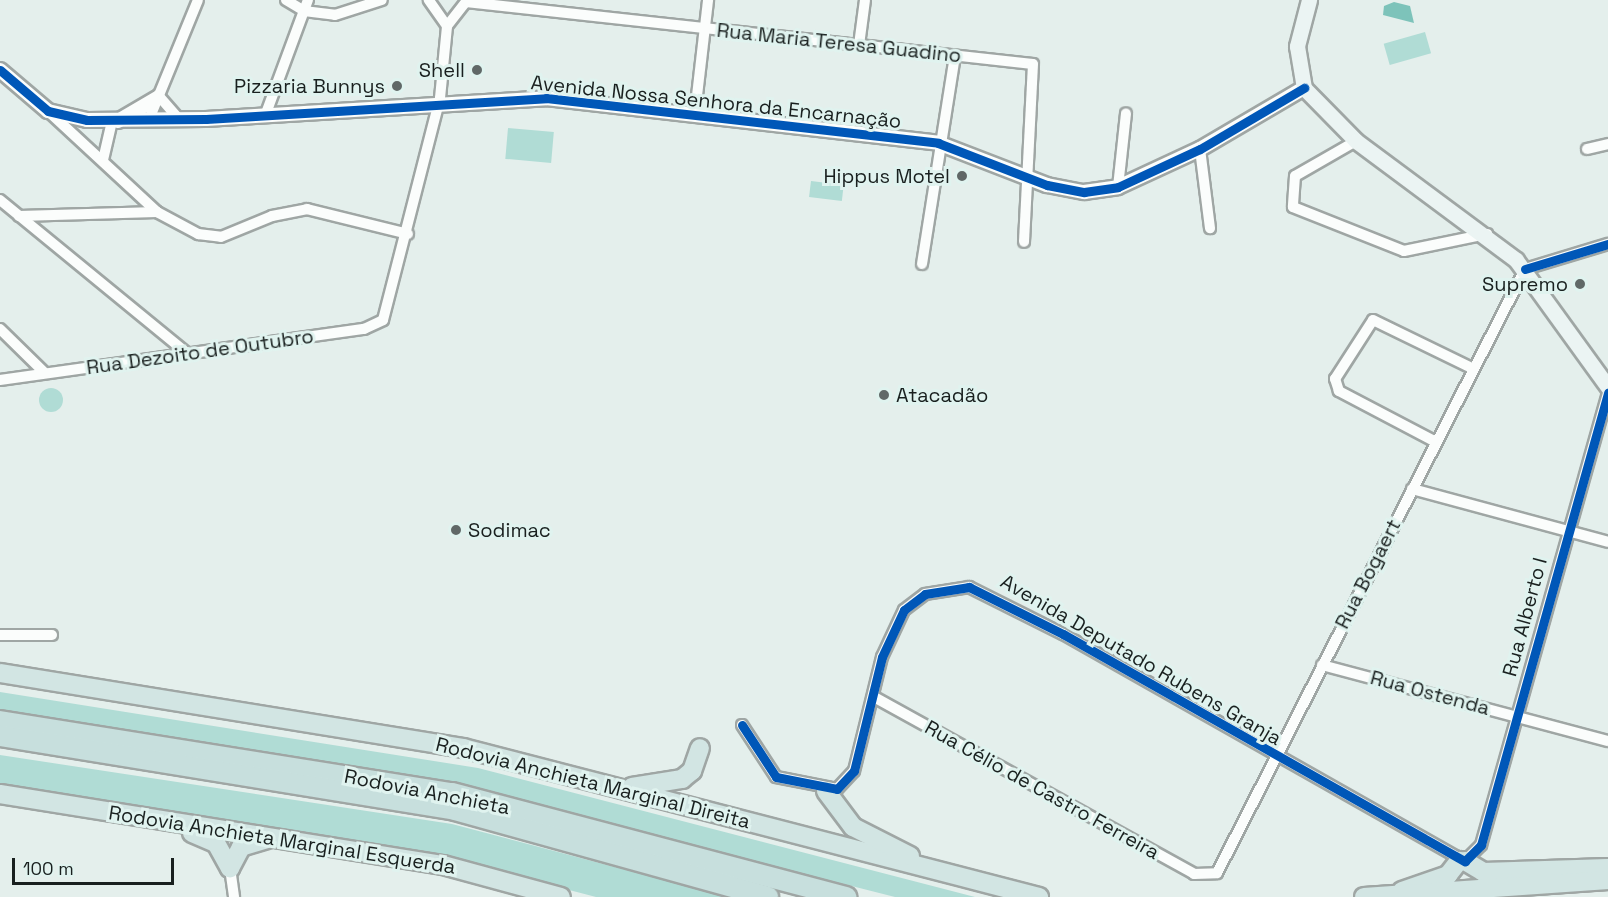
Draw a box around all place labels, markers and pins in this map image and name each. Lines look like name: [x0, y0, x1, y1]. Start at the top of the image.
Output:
place label: Shell: [419, 58, 465, 82]
marker: Shell: [470, 63, 484, 77]
place label: Pizzaria Bunnys: [234, 74, 385, 98]
marker: Pizzaria Bunnys: [390, 79, 404, 93]
place label: Hippus Motel: [823, 164, 950, 188]
marker: Hippus Motel: [955, 169, 969, 183]
place label: Supremo: [1482, 272, 1568, 296]
marker: Supremo: [1573, 277, 1587, 291]
place label: Atacadão: [896, 383, 988, 407]
marker: Atacadão: [877, 388, 891, 402]
place label: Sodimac: [468, 518, 551, 542]
marker: Sodimac: [449, 523, 463, 537]

